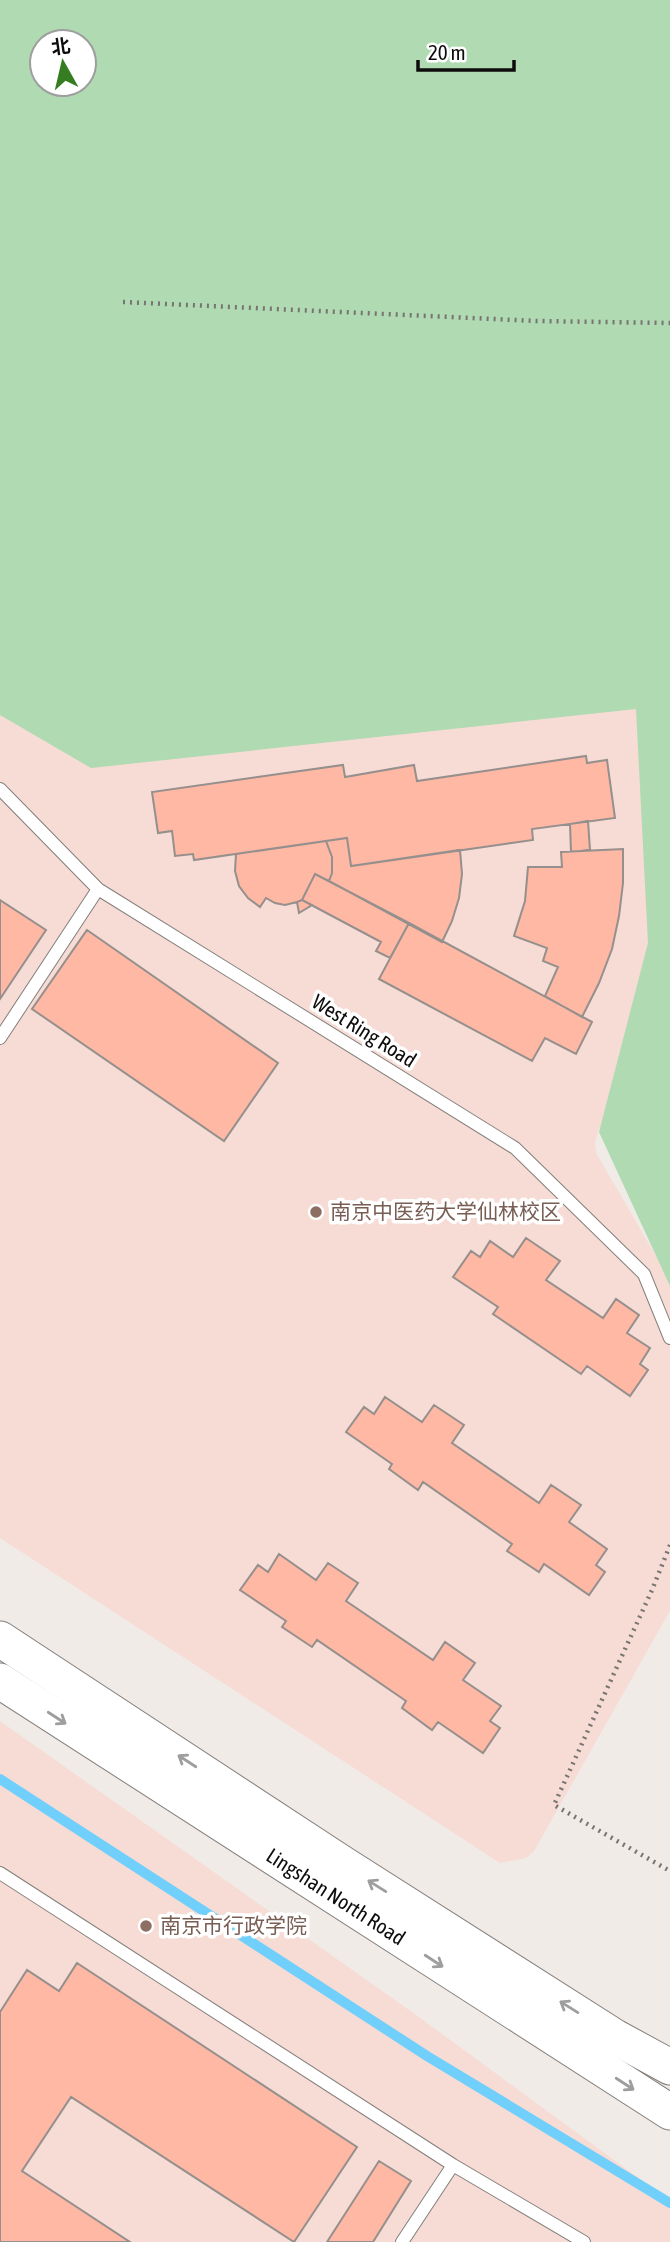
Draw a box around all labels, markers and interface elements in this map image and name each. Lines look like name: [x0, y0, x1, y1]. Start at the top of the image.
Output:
north arrow: [28, 28, 98, 98]
scale bar: [418, 28, 514, 72]
text: 北: [50, 34, 72, 58]
text: 20 m: [428, 40, 466, 64]
street label: West Ring Road: [308, 989, 421, 1072]
place label: 南京中医药大学仙林校区: [330, 1199, 561, 1223]
marker: 南京中医药大学仙林校区: [308, 1204, 324, 1220]
one-way arrow: [47, 1711, 67, 1725]
one-way arrow: [177, 1754, 197, 1768]
street label: Lingshan North Road: [262, 1843, 410, 1949]
one-way arrow: [368, 1878, 387, 1893]
place label: 南京市行政学院: [160, 1913, 307, 1937]
marker: 南京市行政学院: [138, 1918, 154, 1934]
one-way arrow: [423, 1954, 443, 1968]
one-way arrow: [560, 2000, 580, 2014]
one-way arrow: [614, 2078, 634, 2092]

